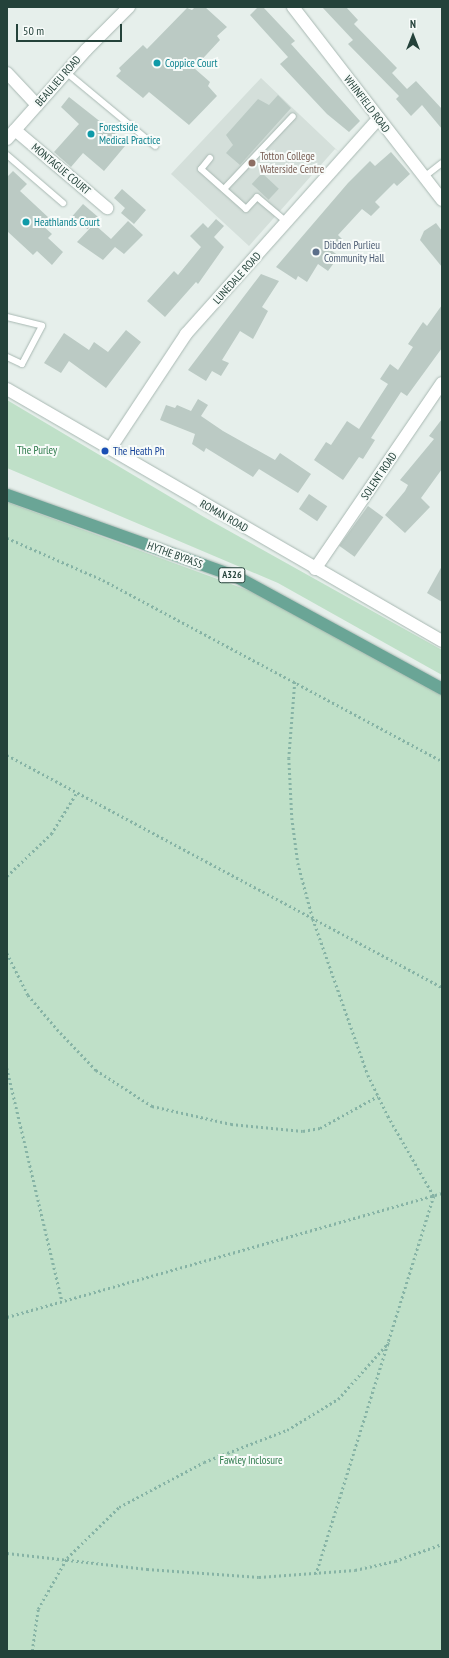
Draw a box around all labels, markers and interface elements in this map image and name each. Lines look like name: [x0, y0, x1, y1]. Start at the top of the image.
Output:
scale bar: [18, 16, 124, 42]
north arrow: [393, 16, 433, 56]
text: N: [410, 17, 416, 31]
text: 50 m: [23, 23, 44, 38]
street label: BEAULIEU ROAD: [33, 53, 83, 109]
place label: Coppice Court: [165, 56, 218, 70]
marker: Coppice Court: [152, 58, 162, 68]
street label: WHINFIELD ROAD: [341, 73, 393, 135]
place label: Forestside Medical Practice: [99, 121, 161, 147]
marker: Forestside Medical Practice: [86, 129, 96, 139]
street label: MONTAGUE COURT: [29, 141, 93, 197]
place label: Totton College Waterside Centre: [260, 150, 324, 176]
marker: Totton College Waterside Centre: [247, 158, 257, 168]
place label: Heathlands Court: [34, 215, 100, 229]
marker: Heathlands Court: [21, 217, 31, 227]
place label: Dibden Purlieu Community Hall: [324, 239, 385, 265]
marker: Dibden Purlieu Community Hall: [311, 247, 321, 257]
street label: LUNEDALE ROAD: [210, 249, 264, 307]
park label: The Purley: [17, 443, 57, 457]
place label: The Heath Ph: [113, 444, 164, 458]
marker: The Heath Ph: [100, 446, 110, 456]
street label: SOLENT ROAD: [358, 450, 400, 502]
street label: ROMAN ROAD: [198, 497, 250, 535]
street label: HYTHE BYPASS: [146, 539, 204, 571]
road number: A326: [218, 567, 246, 583]
park label: Fawley Inclosure: [219, 1453, 283, 1467]

